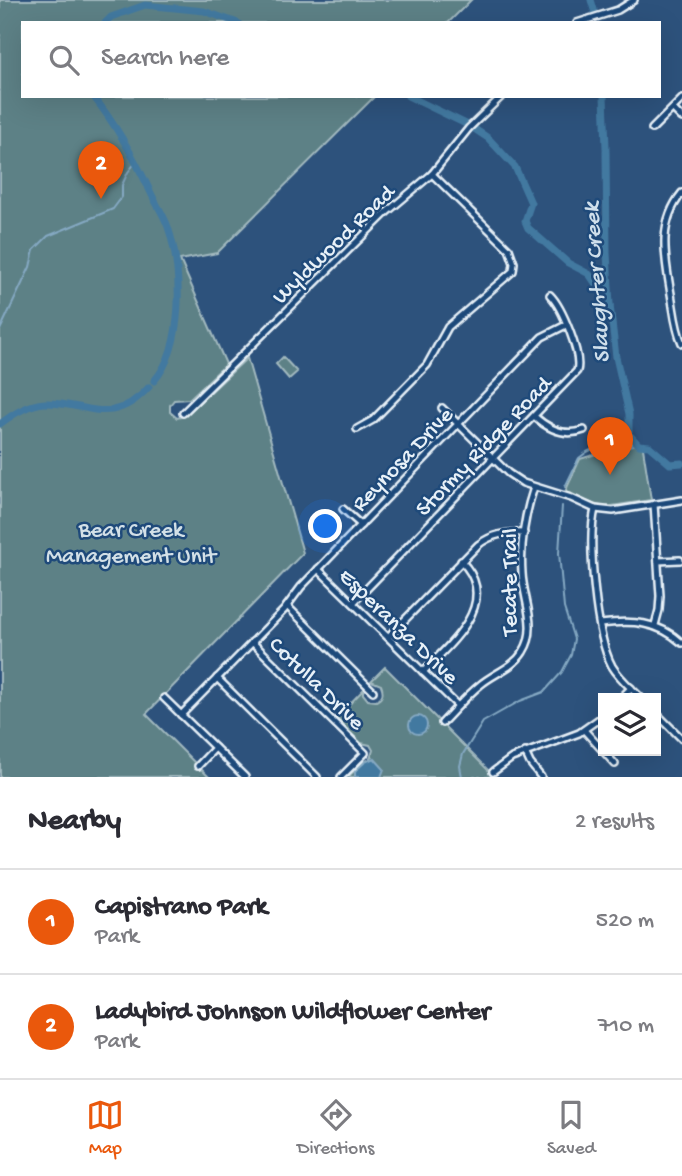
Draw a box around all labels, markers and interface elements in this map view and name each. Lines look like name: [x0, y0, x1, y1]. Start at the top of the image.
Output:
search box: [21, 21, 661, 98]
icon: search: [45, 41, 83, 79]
text: Search here: [101, 44, 229, 75]
pin: 2: [78, 141, 124, 199]
street label: Wyldwood Road: [267, 179, 403, 311]
water label: Slaughter Creek: [578, 199, 619, 364]
street label: Stormy Ridge Road: [411, 371, 559, 523]
street label: Reynosa Drive: [347, 402, 461, 518]
pin: 1: [587, 417, 633, 475]
your location: [308, 509, 342, 543]
park label: Bear Creek Management Unit: [46, 518, 218, 571]
street label: Tecate Trail: [498, 528, 525, 638]
street label: Esperanza Drive: [332, 564, 464, 692]
street label: Cotulla Drive: [262, 632, 370, 738]
map controls: [598, 693, 661, 756]
button: layers: [598, 693, 661, 756]
text: Nearby: [28, 805, 121, 840]
text: 2 results: [575, 809, 654, 836]
text: Capistrano Park: [95, 893, 267, 924]
text: 1: [46, 908, 56, 935]
text: 520 m: [596, 908, 654, 935]
text: Park: [95, 924, 139, 951]
text: Ladybird Johnson Wildflower Center: [95, 998, 490, 1029]
text: 2: [45, 1013, 57, 1040]
text: 710 m: [598, 1013, 654, 1040]
text: Park: [95, 1029, 139, 1056]
tab: Map: [86, 1096, 124, 1161]
tab: Directions: [297, 1096, 374, 1161]
tab: Saved: [547, 1096, 596, 1161]

